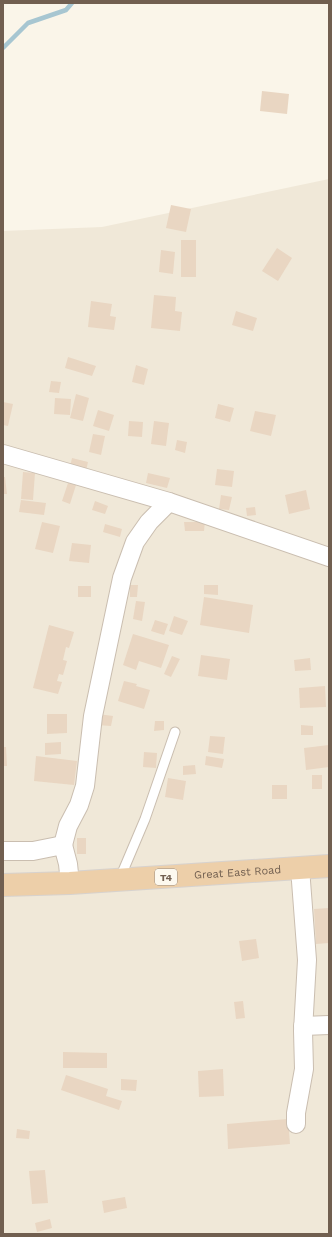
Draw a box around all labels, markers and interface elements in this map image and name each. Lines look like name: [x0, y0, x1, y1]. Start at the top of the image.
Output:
street label: Great East Road: [194, 863, 282, 881]
road number: T4: [155, 869, 177, 885]

